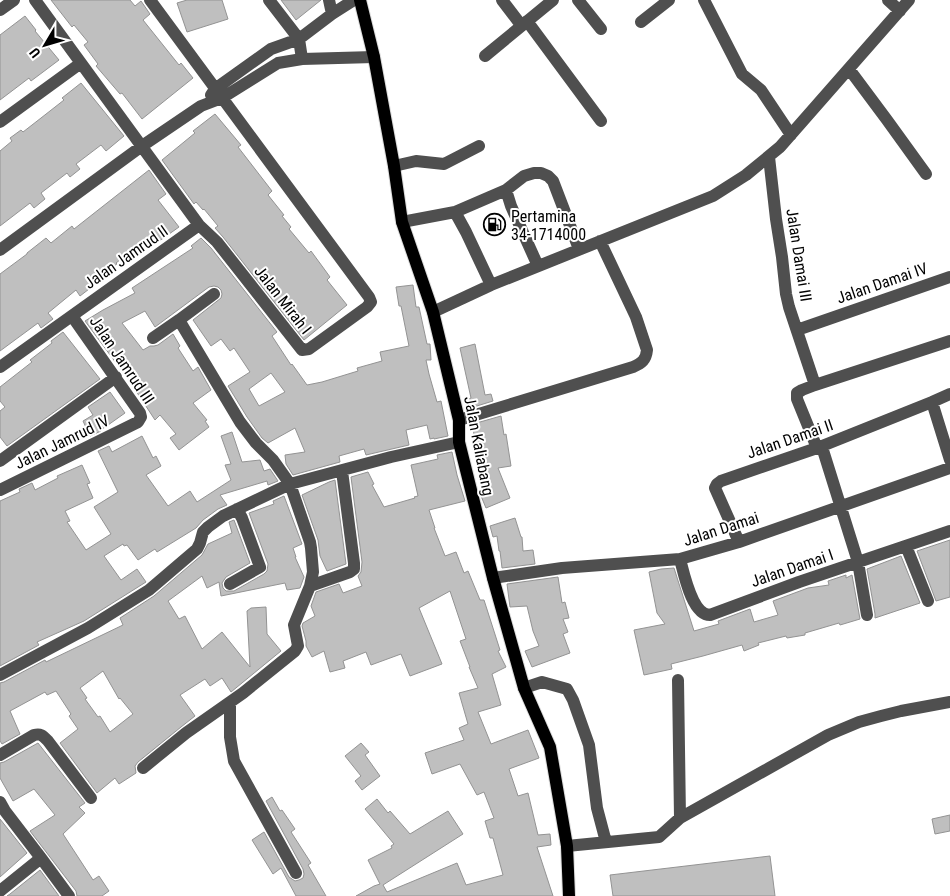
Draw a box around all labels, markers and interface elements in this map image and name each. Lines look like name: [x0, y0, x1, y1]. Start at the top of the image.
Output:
north arrow: [20, 20, 70, 70]
text: U: [26, 45, 44, 61]
place label: Pertamina 34-1714000: [511, 207, 586, 244]
street label: Jalan Damai III: [782, 207, 816, 303]
fuel station icon: Pertamina 34-1714000: [483, 213, 507, 237]
street label: Jalan Jamrud II: [80, 221, 172, 293]
street label: Jalan Damai IV: [834, 259, 930, 307]
street label: Jalan Mirah I: [250, 262, 316, 338]
street label: Jalan Jamrud III: [86, 312, 158, 408]
street label: Jalan Kaliabang: [460, 395, 498, 497]
street label: Jalan Jamrud IV: [12, 411, 112, 473]
street label: Jalan Damai II: [744, 415, 836, 463]
street label: Jalan Damai: [681, 508, 761, 550]
street label: Jalan Damai I: [748, 545, 836, 591]

